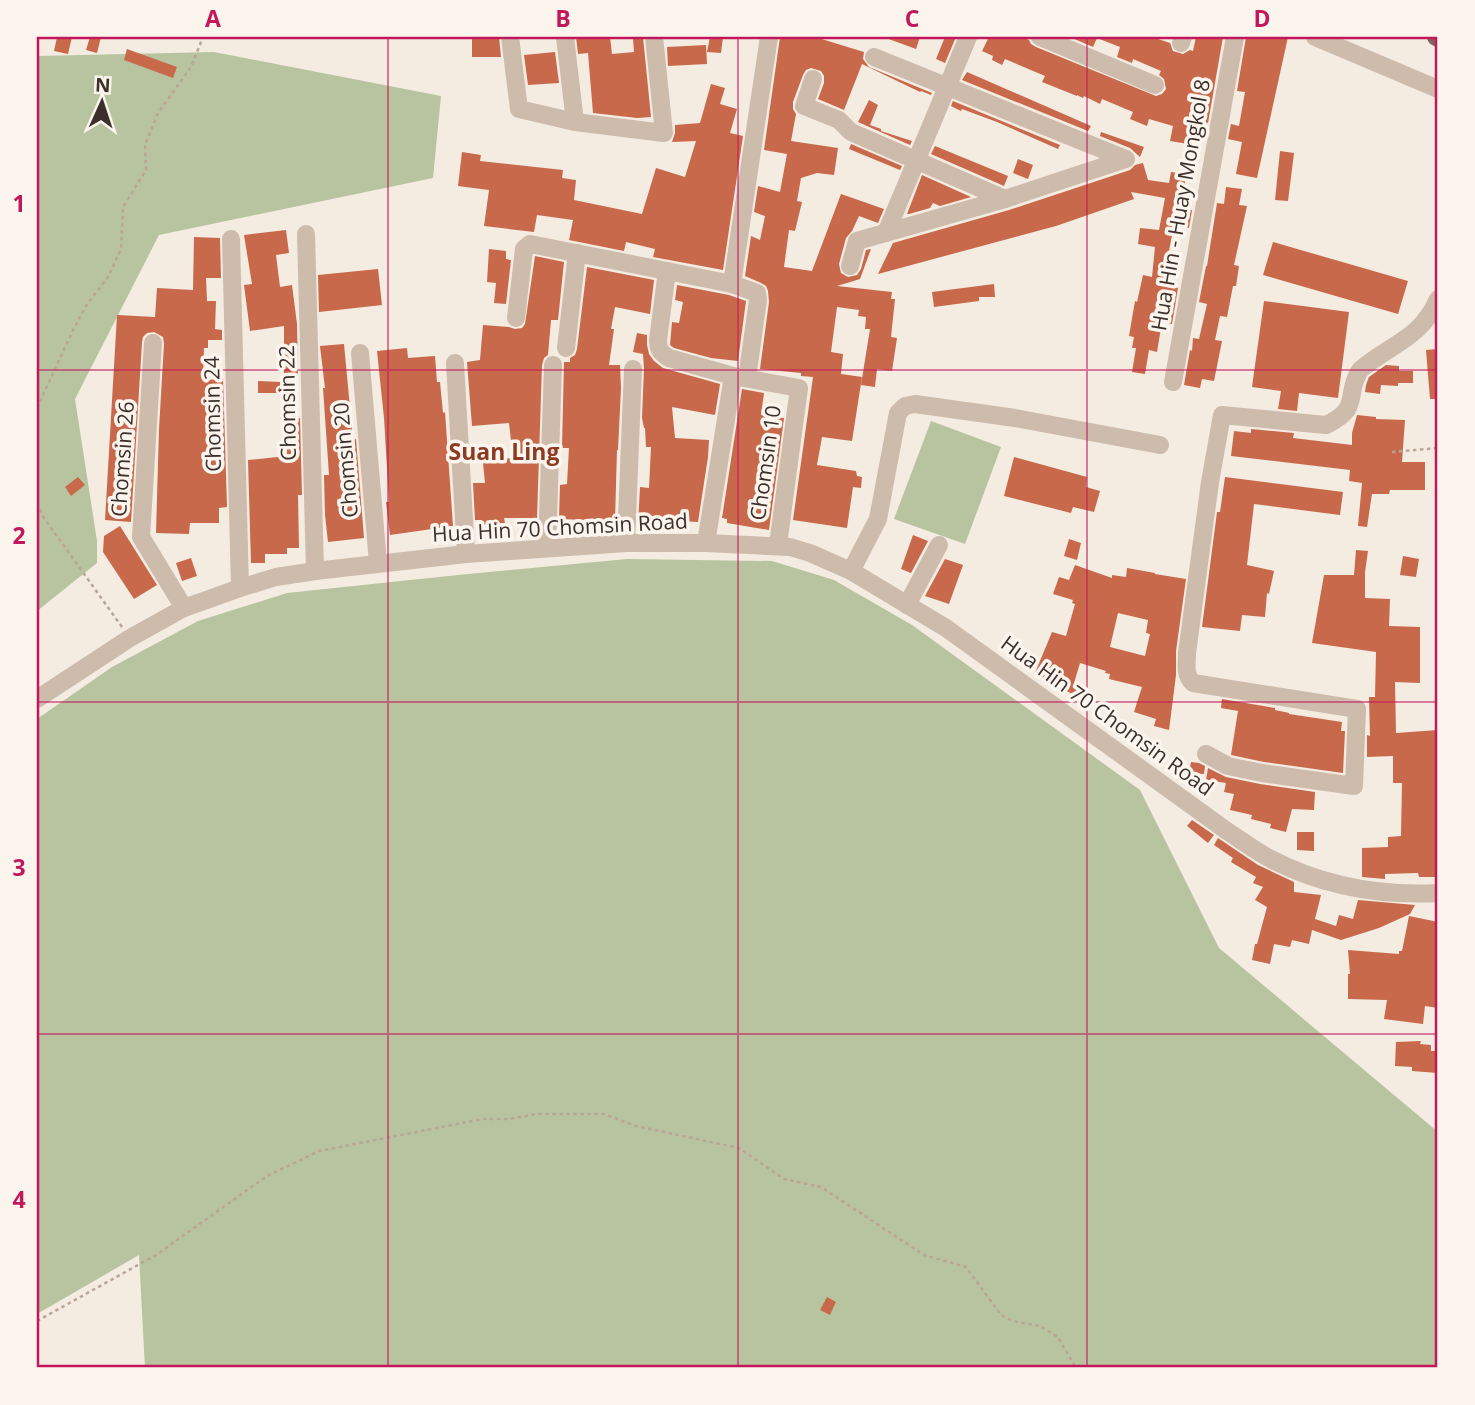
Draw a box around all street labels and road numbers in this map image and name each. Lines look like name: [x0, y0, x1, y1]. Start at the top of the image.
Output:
street label: Hua Hin - Huay Mongkol 8: [1144, 77, 1216, 333]
street label: Chomsin 22: [272, 345, 302, 461]
street label: Chomsin 24: [197, 356, 227, 472]
street label: Chomsin 26: [104, 400, 140, 518]
street label: Chomsin 20: [326, 401, 364, 519]
street label: Chomsin 10: [743, 404, 787, 522]
street label: Hua Hin 70 Chomsin Road: [431, 506, 689, 548]
street label: Hua Hin 70 Chomsin Road: [996, 629, 1219, 802]

